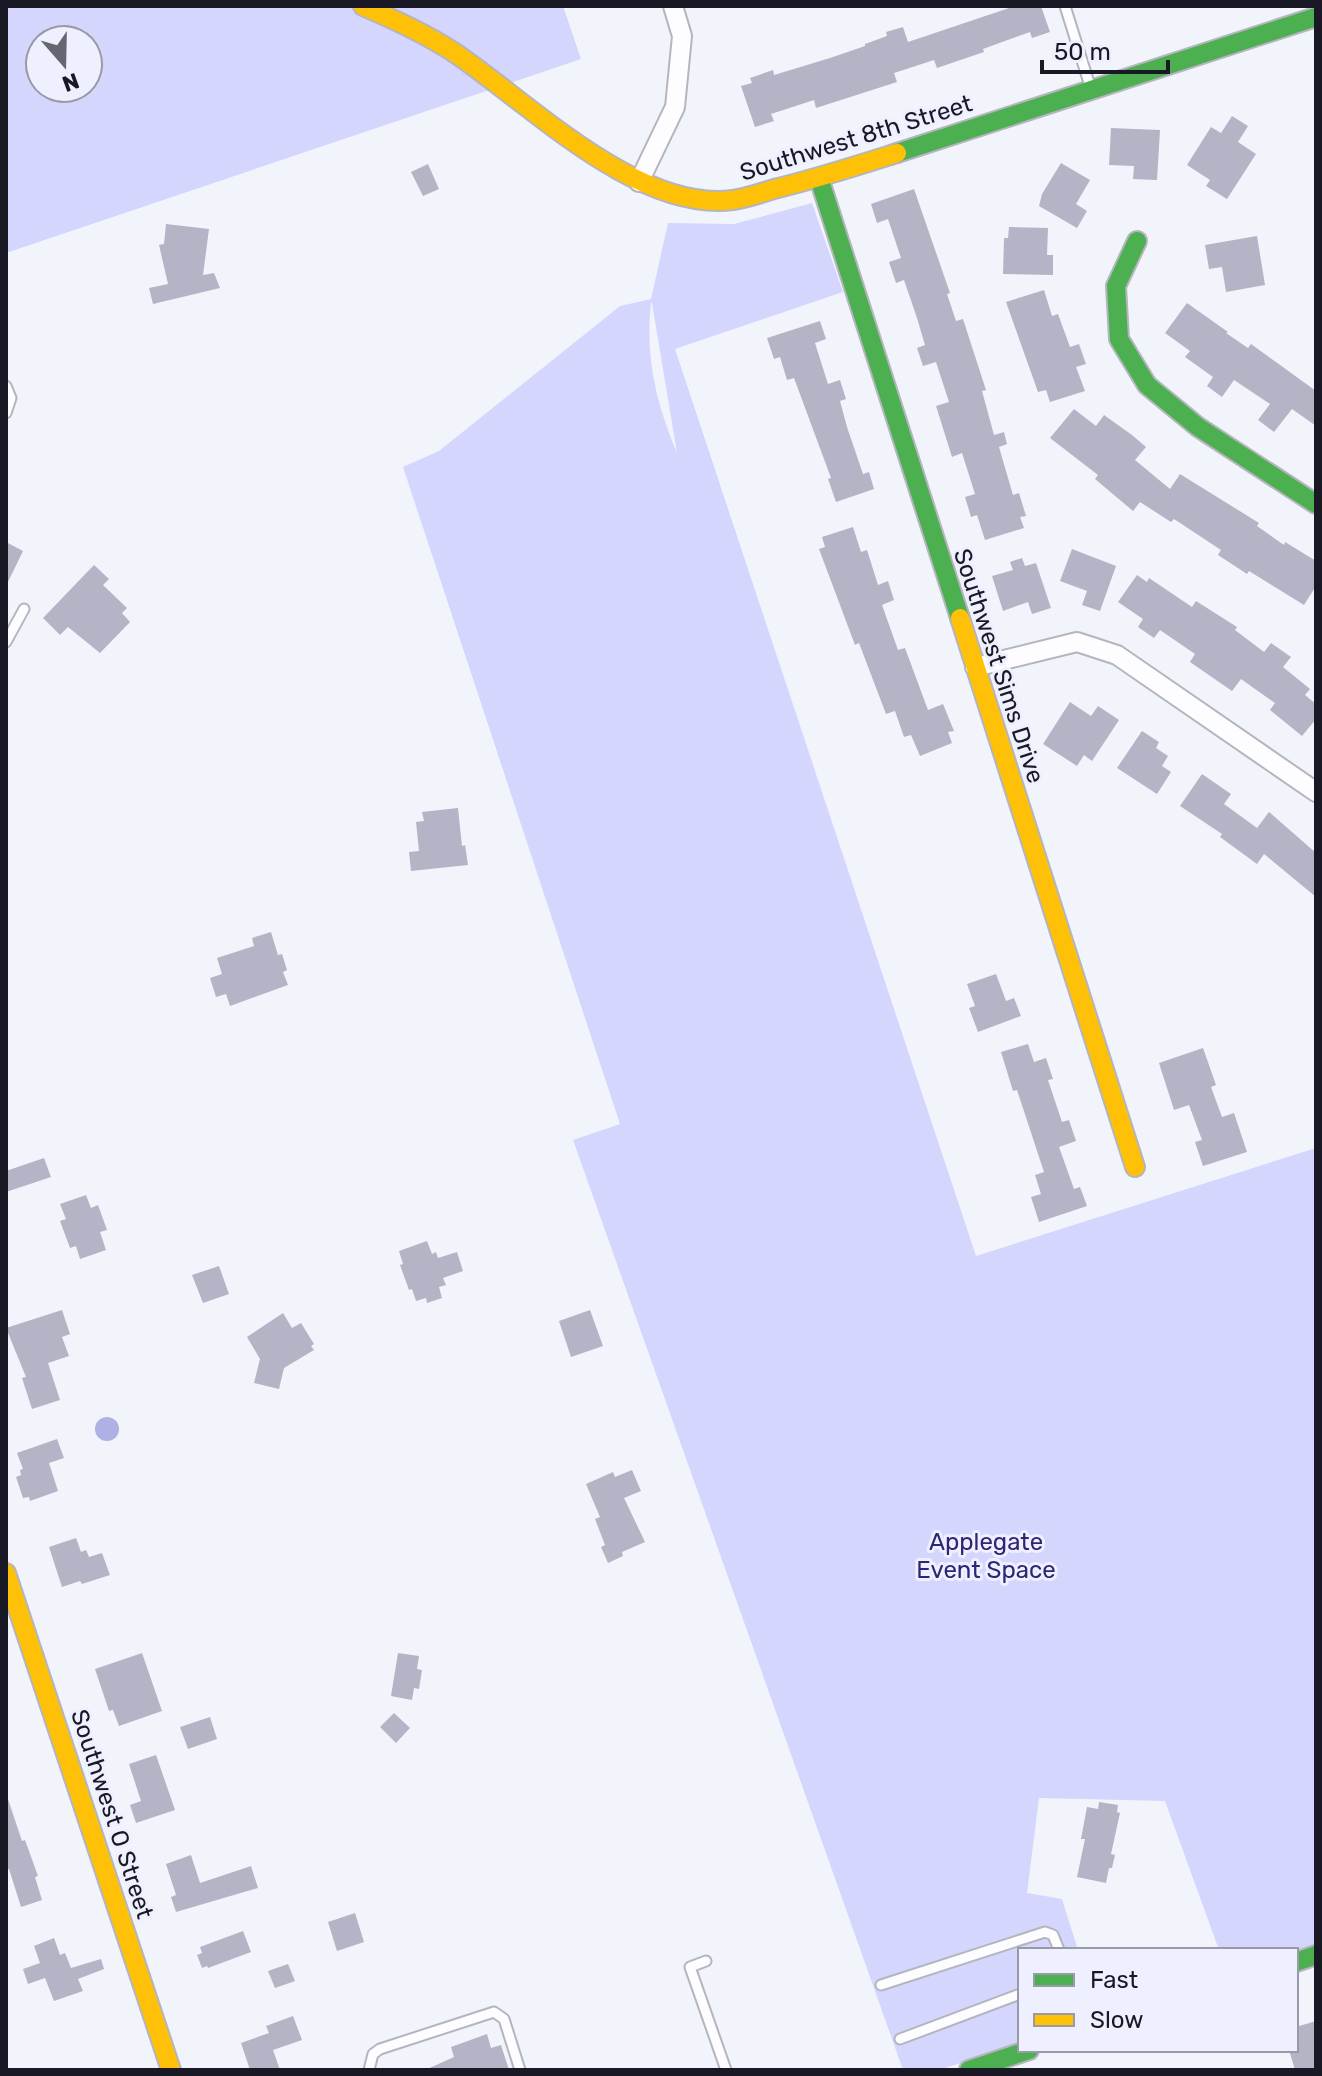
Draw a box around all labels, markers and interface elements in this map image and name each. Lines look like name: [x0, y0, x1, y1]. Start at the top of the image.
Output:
north arrow: [24, 24, 104, 104]
scale bar: [1042, 24, 1168, 74]
text: 50 m: [1054, 38, 1111, 66]
text: N: [59, 67, 83, 98]
street label: Southwest 8th Street: [737, 89, 975, 187]
street label: Southwest Sims Drive: [948, 545, 1050, 787]
park label: Applegate Event Space: [916, 1528, 1056, 1584]
street label: Southwest O Street: [65, 1706, 159, 1922]
legend: [1018, 1948, 1298, 2052]
text: Fast: [1090, 1966, 1138, 1994]
text: Slow: [1090, 2006, 1143, 2034]

